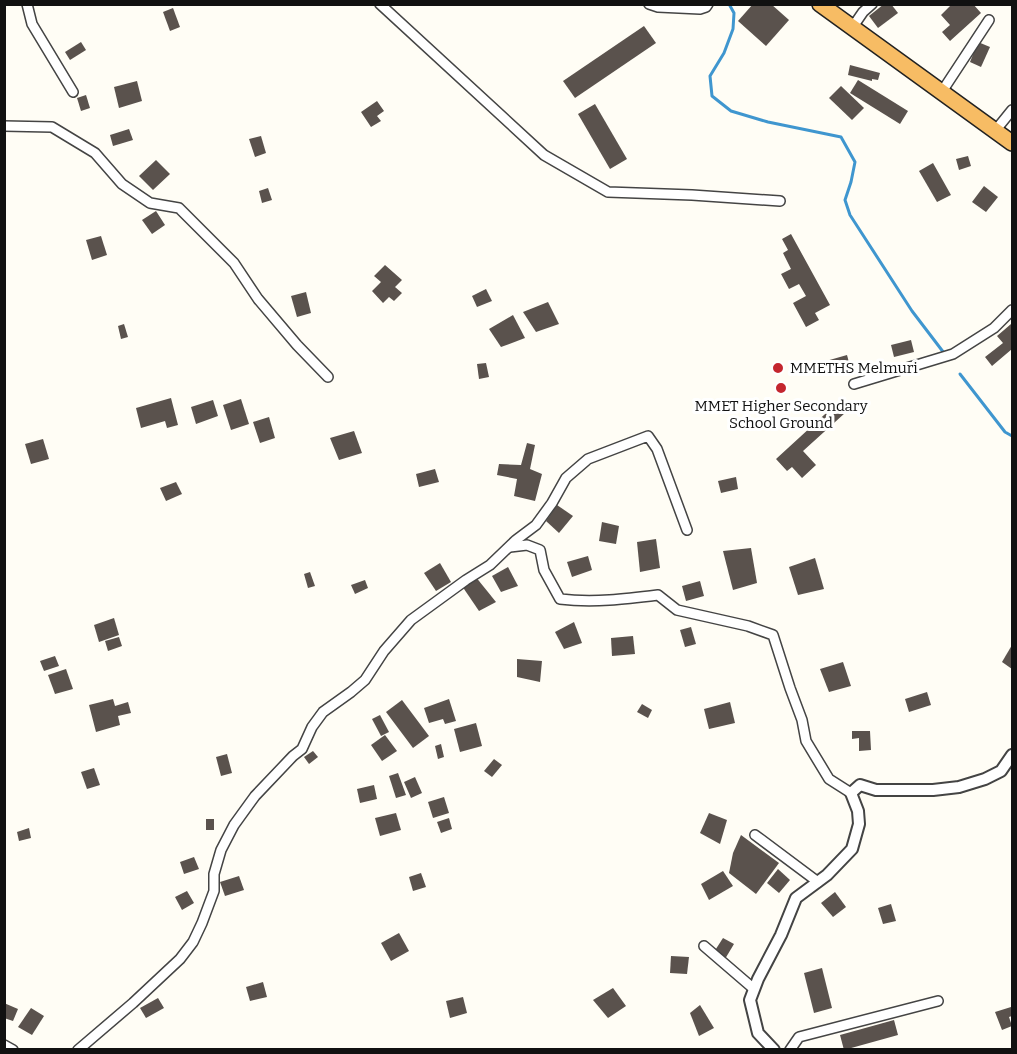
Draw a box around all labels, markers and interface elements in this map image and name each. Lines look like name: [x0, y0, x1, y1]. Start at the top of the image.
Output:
place label: MMETHS Melmuri: [790, 359, 918, 377]
marker: MMETHS Melmuri: [771, 361, 785, 375]
marker: MMET Higher Secondary School Ground: [774, 381, 788, 395]
place label: MMET Higher Secondary School Ground: [694, 397, 868, 432]

